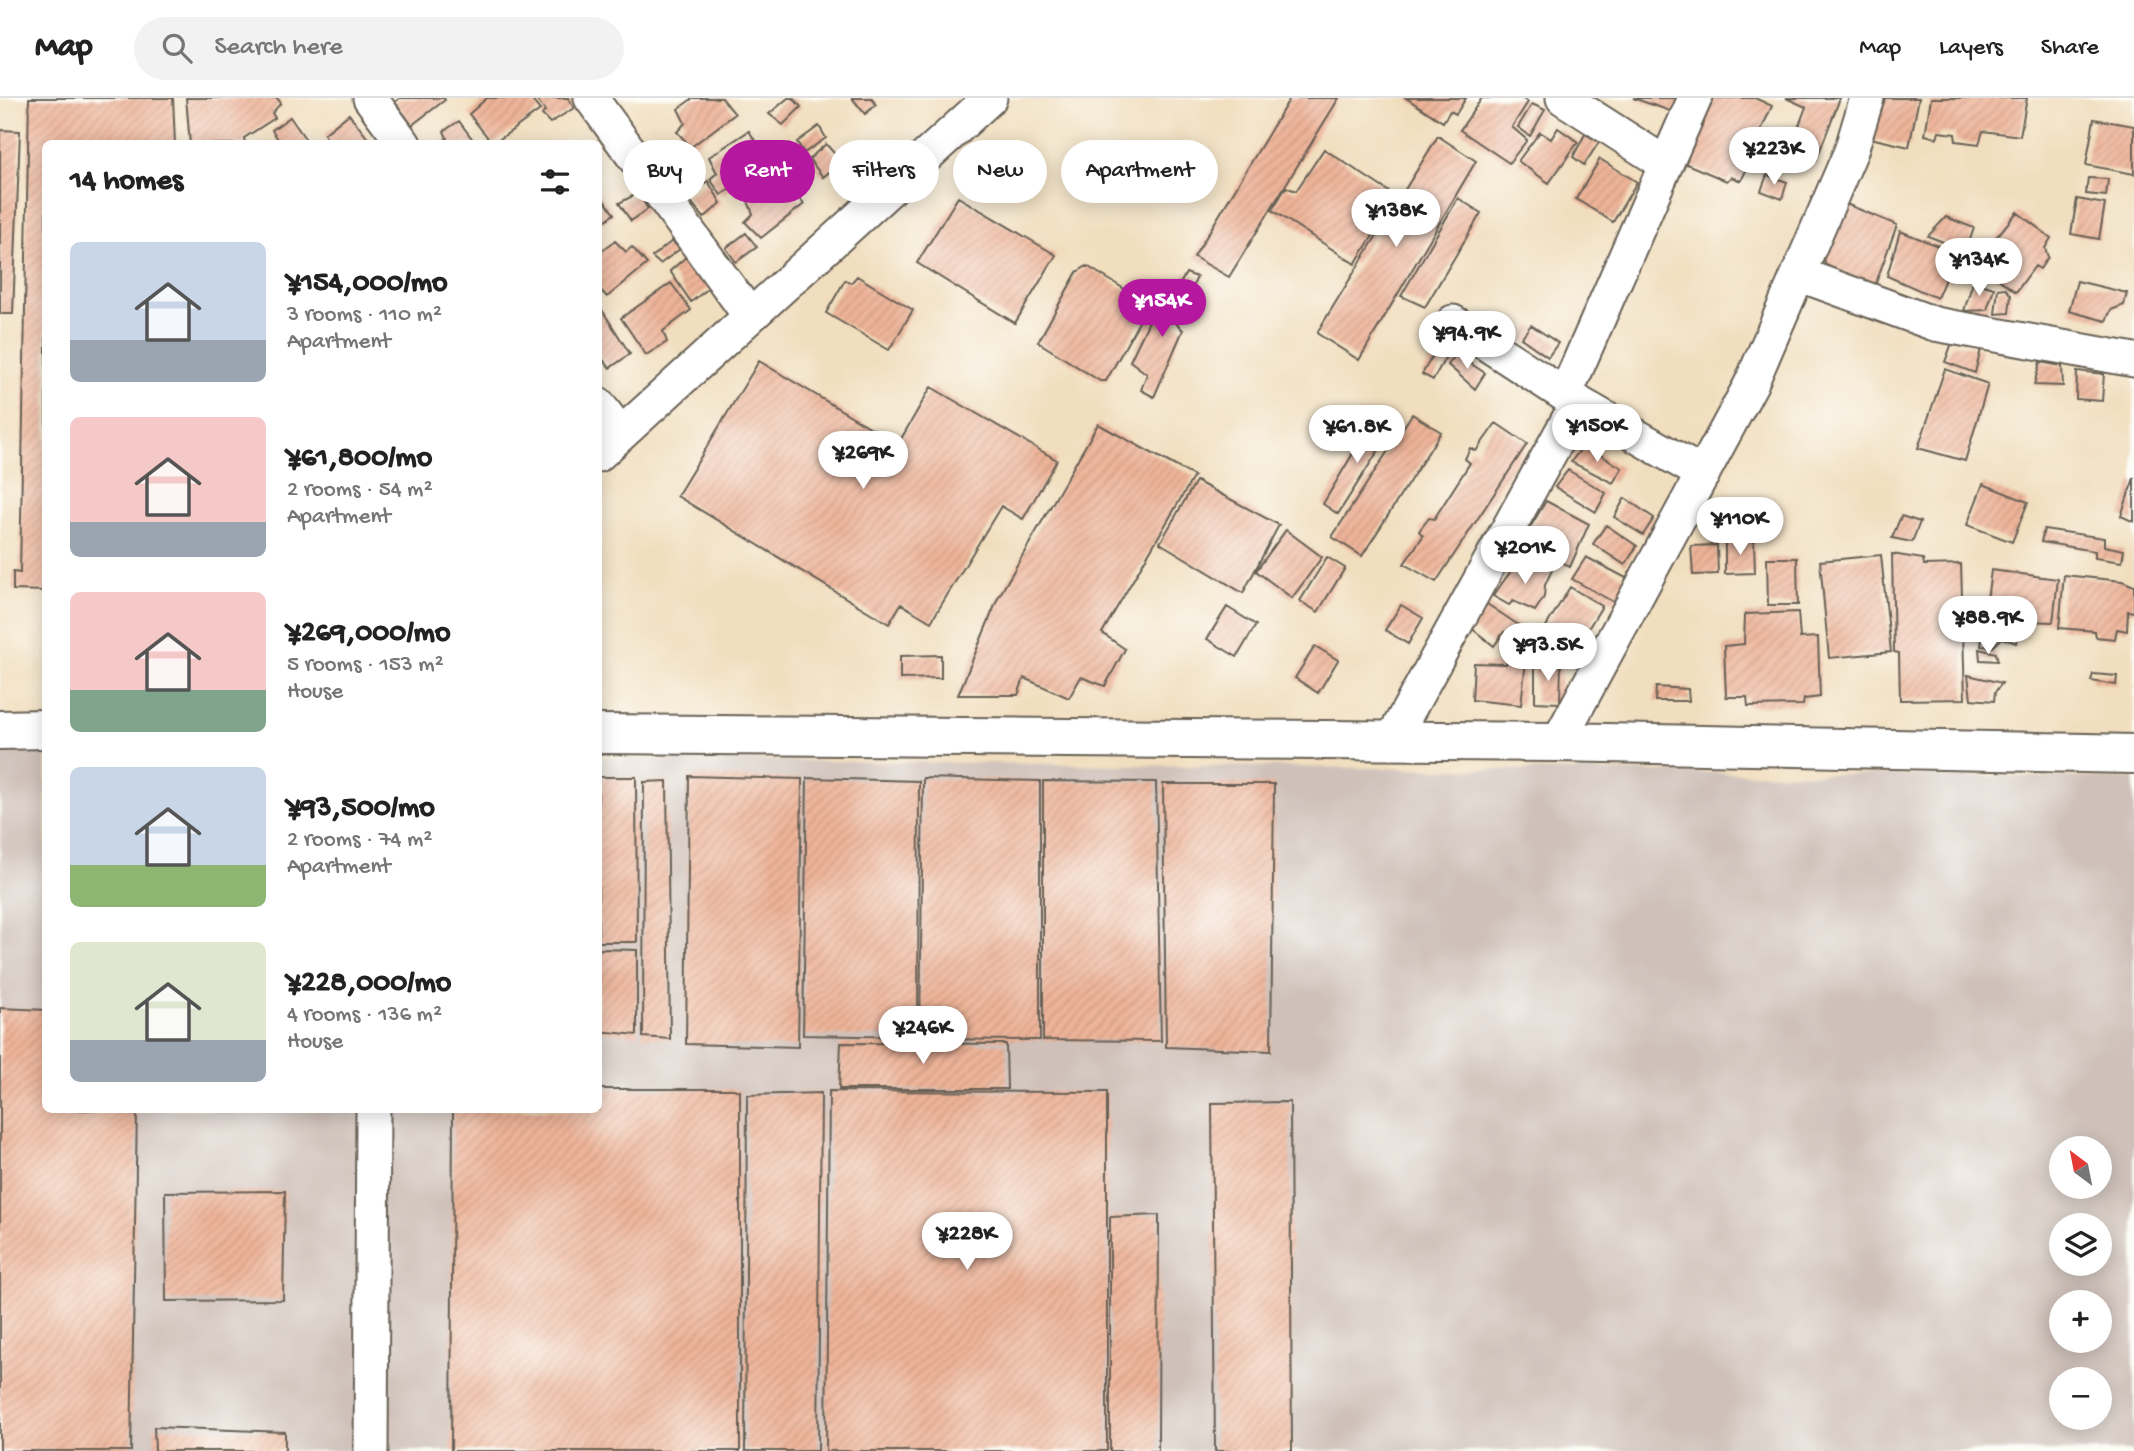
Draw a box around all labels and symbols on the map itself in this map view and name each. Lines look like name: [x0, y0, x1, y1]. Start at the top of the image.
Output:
pin: ¥223K: [1725, 127, 1823, 187]
pin: ¥138K: [1347, 190, 1445, 249]
pin: ¥134K: [1930, 238, 2028, 298]
pin: ¥154K: [1113, 280, 1211, 339]
pin: ¥94.9K: [1410, 312, 1524, 371]
pin: ¥150K: [1548, 404, 1646, 464]
pin: ¥61.8K: [1300, 406, 1414, 465]
pin: ¥269K: [814, 432, 912, 491]
pin: ¥110K: [1691, 498, 1789, 557]
pin: ¥201K: [1476, 526, 1574, 586]
pin: ¥88.9K: [1931, 596, 2045, 656]
pin: ¥93.5K: [1491, 624, 1605, 683]
pin: ¥246K: [874, 1006, 972, 1066]
north arrow: [2049, 1136, 2112, 1199]
pin: ¥228K: [918, 1212, 1016, 1272]

